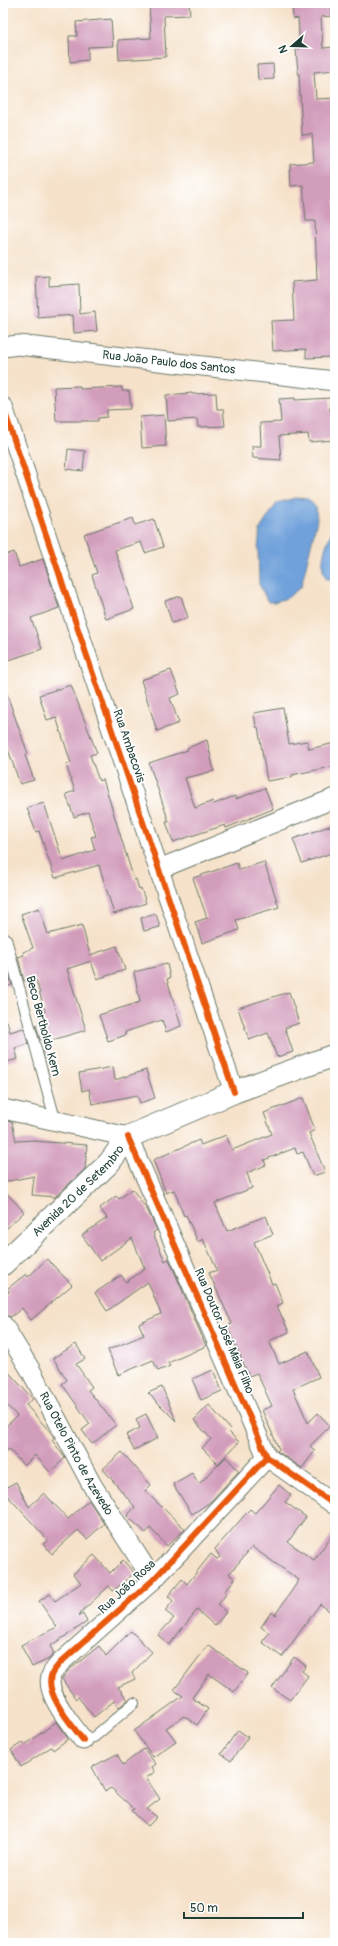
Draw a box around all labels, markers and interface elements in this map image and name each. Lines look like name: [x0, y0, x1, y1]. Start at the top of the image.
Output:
north arrow: [272, 26, 312, 66]
text: N: [276, 43, 290, 55]
street label: Rua João Paulo dos Santos: [102, 347, 237, 377]
street label: Rua Ambacovis: [109, 707, 149, 785]
street label: Beco Bertholdo Kern: [22, 974, 64, 1078]
street label: Avenida 20 de Setembro: [29, 1142, 127, 1240]
street label: Rua Doutor José Maia Filho: [191, 1266, 257, 1396]
street label: Rua Otelo Pinto de Azevedo: [36, 1389, 117, 1518]
street label: Rua João Rosa: [95, 1556, 159, 1617]
scale bar: [184, 1894, 303, 1920]
text: 50 m: [190, 1901, 218, 1916]

